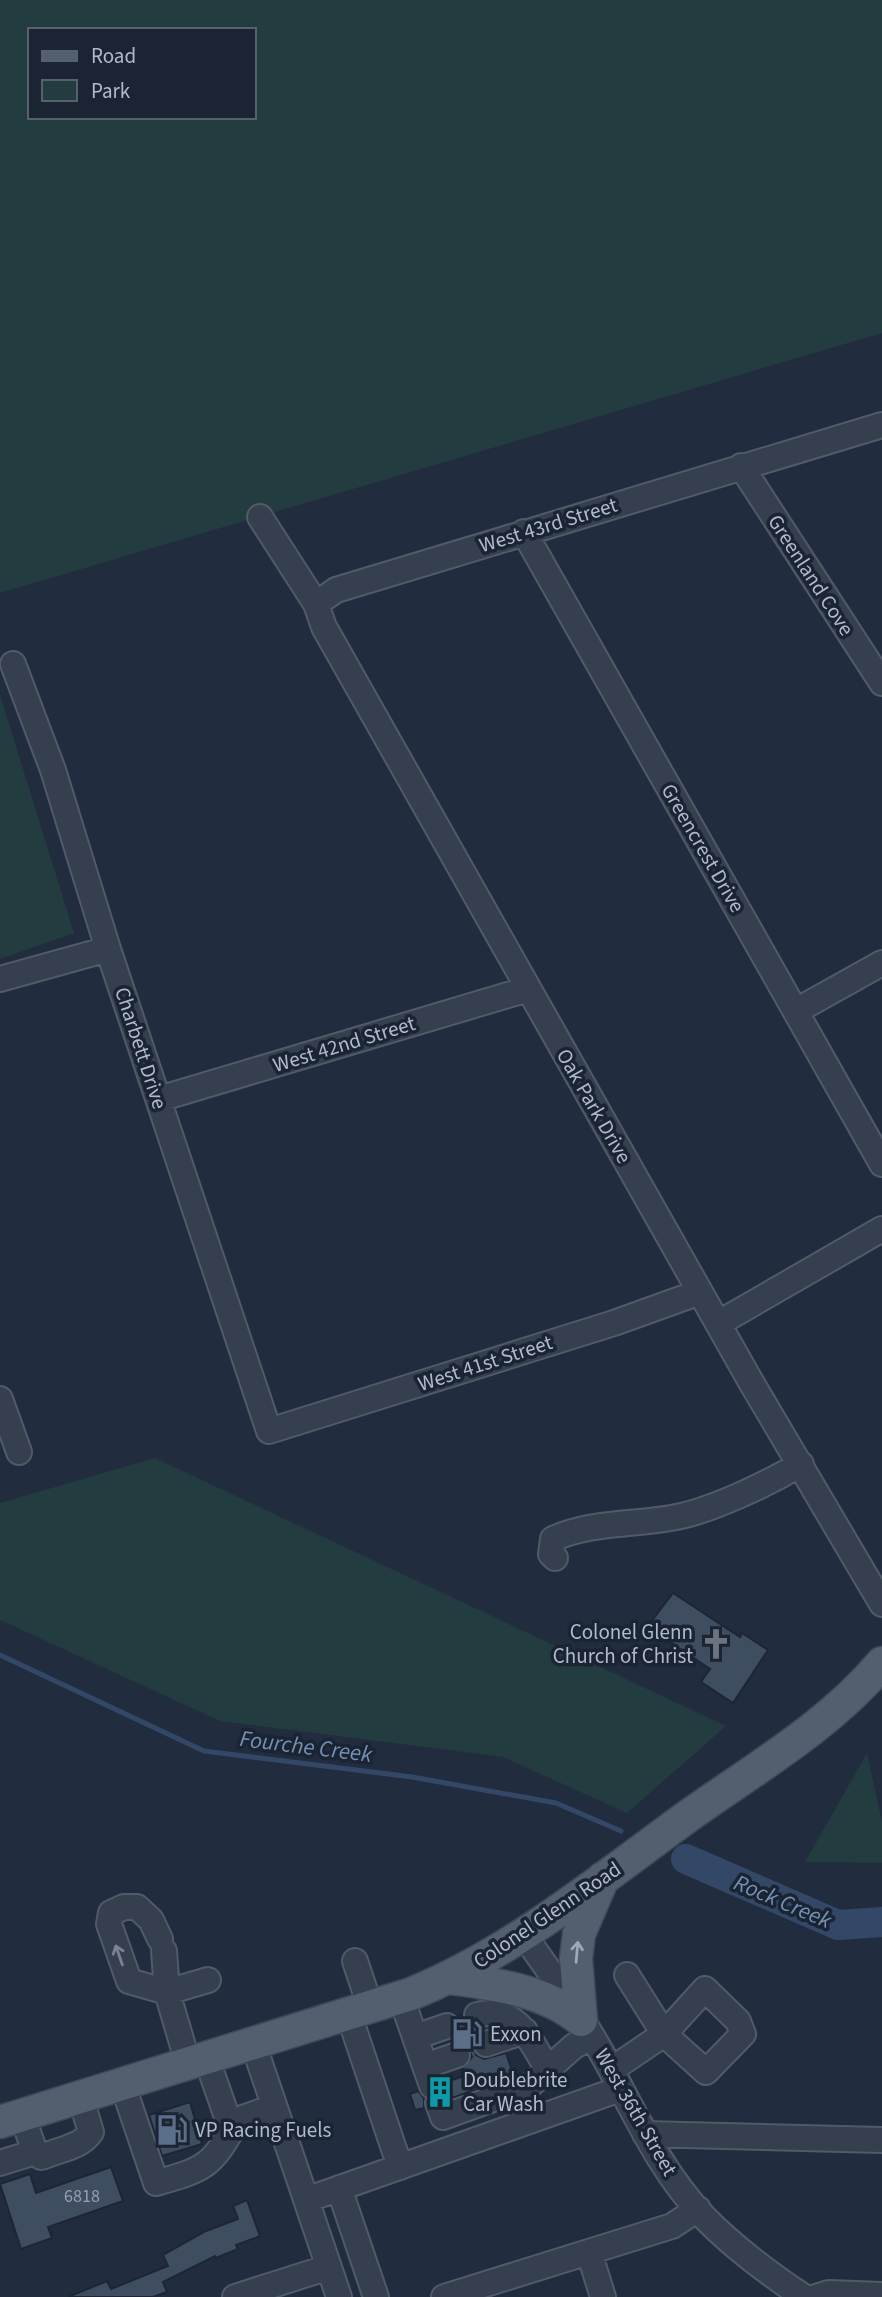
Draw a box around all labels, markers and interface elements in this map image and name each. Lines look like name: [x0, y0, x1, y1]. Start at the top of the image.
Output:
legend: [28, 28, 256, 119]
text: Road: [91, 41, 136, 71]
text: Park: [91, 76, 131, 106]
street label: West 43rd Street: [475, 490, 621, 560]
street label: Greenland Cove: [761, 509, 861, 641]
street label: Greencrest Drive: [654, 778, 752, 918]
street label: Charbett Drive: [107, 983, 175, 1113]
street label: West 42nd Street: [269, 1008, 419, 1080]
street label: Oak Park Drive: [549, 1043, 639, 1169]
street label: West 41st Street: [414, 1327, 556, 1399]
place label: Colonel Glenn Church of Christ: [553, 1617, 693, 1671]
church icon: Colonel Glenn Church of Christ: [699, 1627, 733, 1661]
water label: Fourche Creek: [238, 1722, 375, 1771]
street label: Colonel Glenn Road: [467, 1854, 627, 1976]
water label: Rock Creek: [729, 1866, 838, 1937]
one-way arrow: [571, 1941, 584, 1964]
one-way arrow: [112, 1944, 125, 1966]
fuel station icon: Exxon: [450, 2017, 484, 2051]
place label: Exxon: [490, 2019, 542, 2049]
street label: West 36th Street: [587, 2043, 685, 2181]
place label: Doublebrite Car Wash: [463, 2065, 567, 2119]
building icon: Doublebrite Car Wash: [423, 2075, 457, 2109]
fuel station icon: VP Racing Fuels: [155, 2113, 189, 2147]
place label: VP Racing Fuels: [195, 2115, 332, 2145]
house number: 6818: [64, 2184, 100, 2209]

